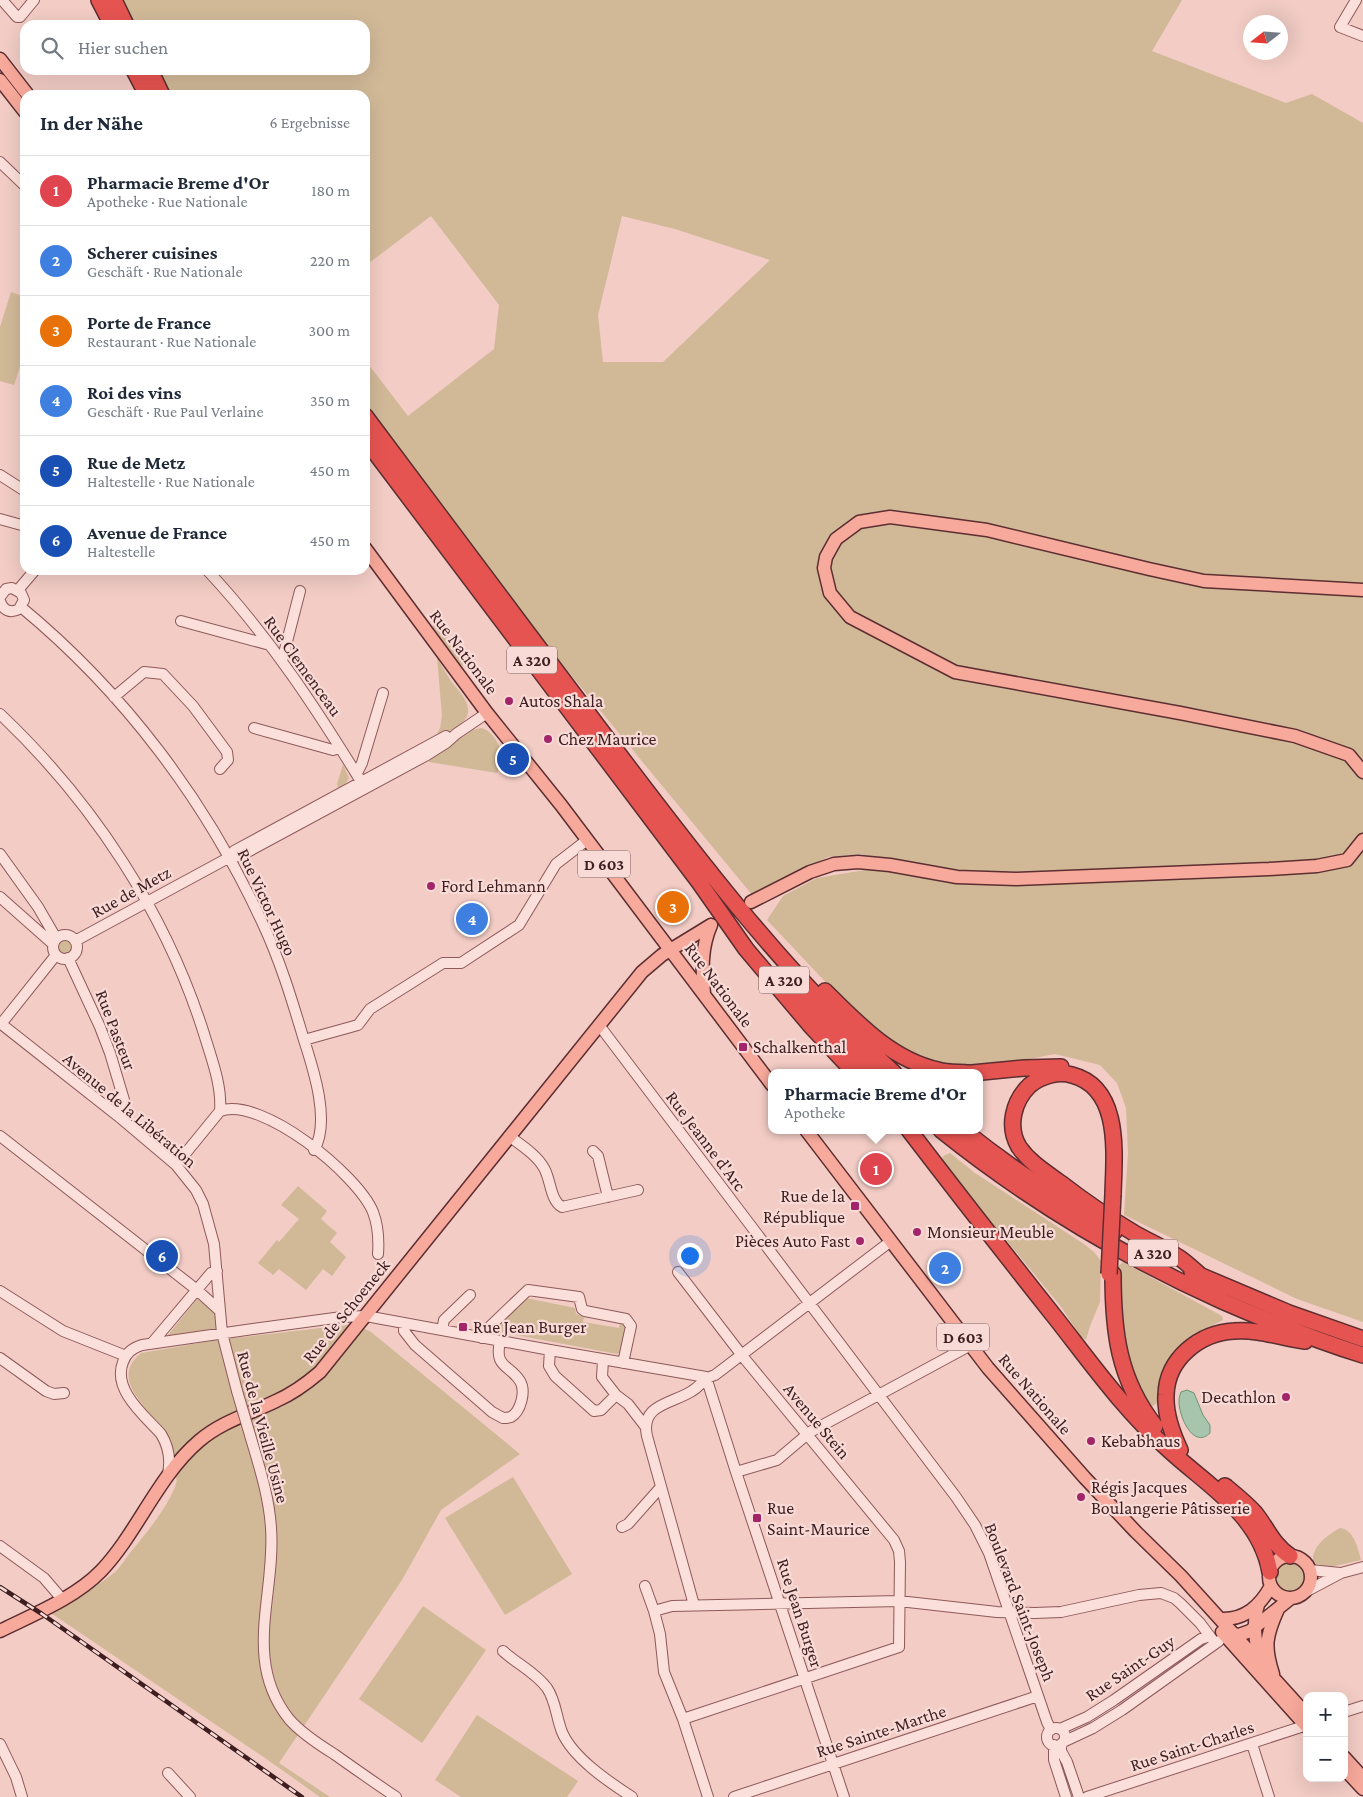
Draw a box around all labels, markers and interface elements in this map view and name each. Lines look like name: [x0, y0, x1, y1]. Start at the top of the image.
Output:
north arrow: [1243, 15, 1288, 60]
search box: [20, 20, 370, 75]
icon: search: [38, 34, 66, 62]
text: Hier suchen: [78, 37, 168, 58]
text: In der Nähe: [40, 111, 143, 135]
text: 6 Ergebnisse: [270, 114, 350, 131]
text: Pharmacie Breme d'Or: [87, 172, 269, 193]
text: 1: [53, 182, 59, 199]
text: 180 m: [311, 182, 350, 199]
text: Apotheke · Rue Nationale: [87, 193, 247, 210]
text: Scherer cuisines: [87, 242, 217, 263]
text: 2: [52, 252, 60, 269]
text: 220 m: [310, 252, 350, 269]
text: Geschäft · Rue Nationale: [87, 263, 243, 280]
text: Porte de France: [87, 312, 211, 333]
text: 3: [52, 322, 60, 339]
text: 300 m: [308, 322, 350, 339]
text: Restaurant · Rue Nationale: [87, 333, 256, 350]
text: Roi des vins: [87, 382, 181, 403]
text: 4: [52, 392, 60, 409]
text: 350 m: [310, 392, 350, 409]
text: Geschäft · Rue Paul Verlaine: [87, 403, 263, 420]
text: Rue de Metz: [87, 452, 185, 473]
text: 5: [52, 462, 60, 479]
text: 450 m: [309, 462, 350, 479]
text: Haltestelle · Rue Nationale: [87, 473, 255, 490]
text: Avenue de France: [87, 522, 227, 543]
text: 6: [52, 532, 60, 549]
text: 450 m: [309, 532, 350, 549]
text: Haltestelle: [87, 543, 155, 560]
street label: Rue Nationale: [426, 606, 502, 698]
street label: Rue Clemenceau: [260, 612, 346, 720]
road number: A 320: [507, 646, 557, 674]
place label: Autos Shala: [519, 691, 603, 711]
marker: Autos Shala: [503, 695, 515, 707]
place label: Chez Maurice: [558, 729, 657, 749]
marker: Chez Maurice: [542, 733, 554, 745]
pin: 5: [497, 740, 529, 778]
street label: Rue Victor Hugo: [233, 845, 301, 959]
road number: D 603: [578, 851, 630, 878]
street label: Rue de Metz: [88, 862, 175, 922]
place label: Ford Lehmann: [441, 876, 546, 896]
marker: Ford Lehmann: [425, 880, 437, 892]
pin: 3: [657, 888, 689, 926]
pin: 4: [456, 900, 488, 938]
street label: Rue Nationale: [681, 939, 757, 1031]
road number: A 320: [759, 966, 809, 994]
street label: Rue Pasteur: [92, 987, 141, 1074]
place label: Schalkenthal: [753, 1037, 847, 1057]
marker: Schalkenthal: [737, 1041, 749, 1053]
street label: Avenue de la Libération: [59, 1048, 201, 1172]
popup: [768, 1069, 983, 1134]
text: Pharmacie Breme d'Or: [784, 1083, 967, 1104]
street label: Rue Jeanne d'Arc: [662, 1087, 750, 1195]
text: Apotheke: [784, 1104, 845, 1121]
pin: 1: [860, 1150, 892, 1188]
place label: Rue de la République: [763, 1186, 845, 1227]
marker: Rue de la République: [849, 1200, 861, 1212]
place label: Monsieur Meuble: [927, 1222, 1054, 1242]
marker: Monsieur Meuble: [911, 1226, 923, 1238]
place label: Pièces Auto Fast: [735, 1231, 851, 1251]
marker: Pièces Auto Fast: [854, 1235, 866, 1247]
pin: 6: [146, 1237, 178, 1275]
road number: A 320: [1128, 1240, 1178, 1266]
your location: [677, 1243, 703, 1269]
pin: 2: [929, 1249, 961, 1287]
street label: Rue de Schoeneck: [298, 1255, 394, 1367]
place label: Rue Jean Burger: [473, 1317, 587, 1337]
marker: Rue Jean Burger: [457, 1321, 469, 1333]
road number: D 603: [937, 1324, 989, 1350]
street label: Rue de la Vieille Usine: [233, 1349, 293, 1505]
street label: Rue Nationale: [994, 1349, 1076, 1439]
street label: Avenue Stein: [779, 1379, 855, 1463]
place label: Decathlon: [1201, 1387, 1276, 1407]
marker: Decathlon: [1280, 1391, 1292, 1403]
place label: Kebabhaus: [1101, 1431, 1180, 1451]
marker: Kebabhaus: [1085, 1435, 1097, 1447]
place label: Régis Jacques Boulangerie Pâtisserie: [1091, 1477, 1250, 1518]
marker: Régis Jacques Boulangerie Pâtisserie: [1075, 1491, 1087, 1503]
place label: Rue Saint-Maurice: [767, 1498, 870, 1539]
marker: Rue Saint-Maurice: [751, 1512, 763, 1524]
street label: Boulevard Saint-Joseph: [981, 1520, 1060, 1684]
street label: Rue Jean Burger: [773, 1556, 827, 1671]
street label: Rue Saint-Guy: [1082, 1630, 1179, 1705]
map controls: [1303, 1692, 1348, 1782]
button: +: [1303, 1692, 1348, 1737]
street label: Rue Sainte-Marthe: [814, 1701, 949, 1761]
street label: Rue Saint-Charles: [1128, 1717, 1256, 1775]
button: −: [1303, 1737, 1348, 1782]

